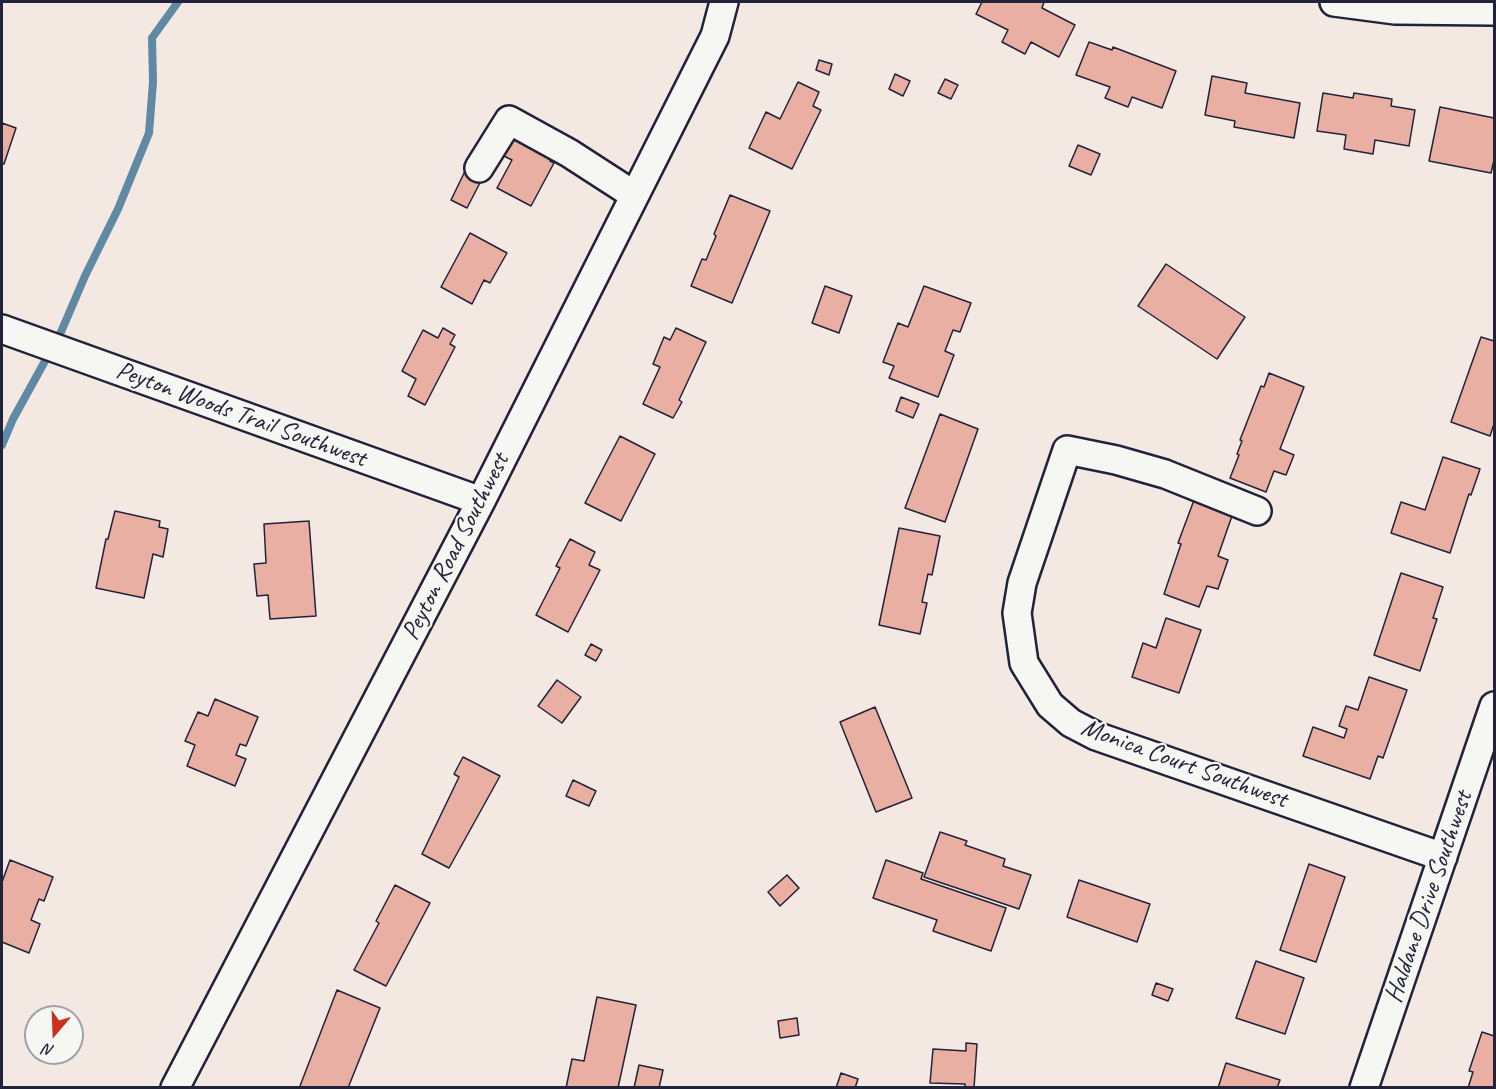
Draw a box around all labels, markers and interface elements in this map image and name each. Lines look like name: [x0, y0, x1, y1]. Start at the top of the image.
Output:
street label: Peyton Woods Trail Southwest: [112, 355, 370, 475]
street label: Peyton Road Southwest: [395, 448, 517, 646]
street label: Monica Court Southwest: [1077, 712, 1291, 816]
street label: Haldane Drive Southwest: [1378, 787, 1480, 1007]
north arrow: [24, 1005, 84, 1065]
text: N: [41, 1039, 57, 1061]

